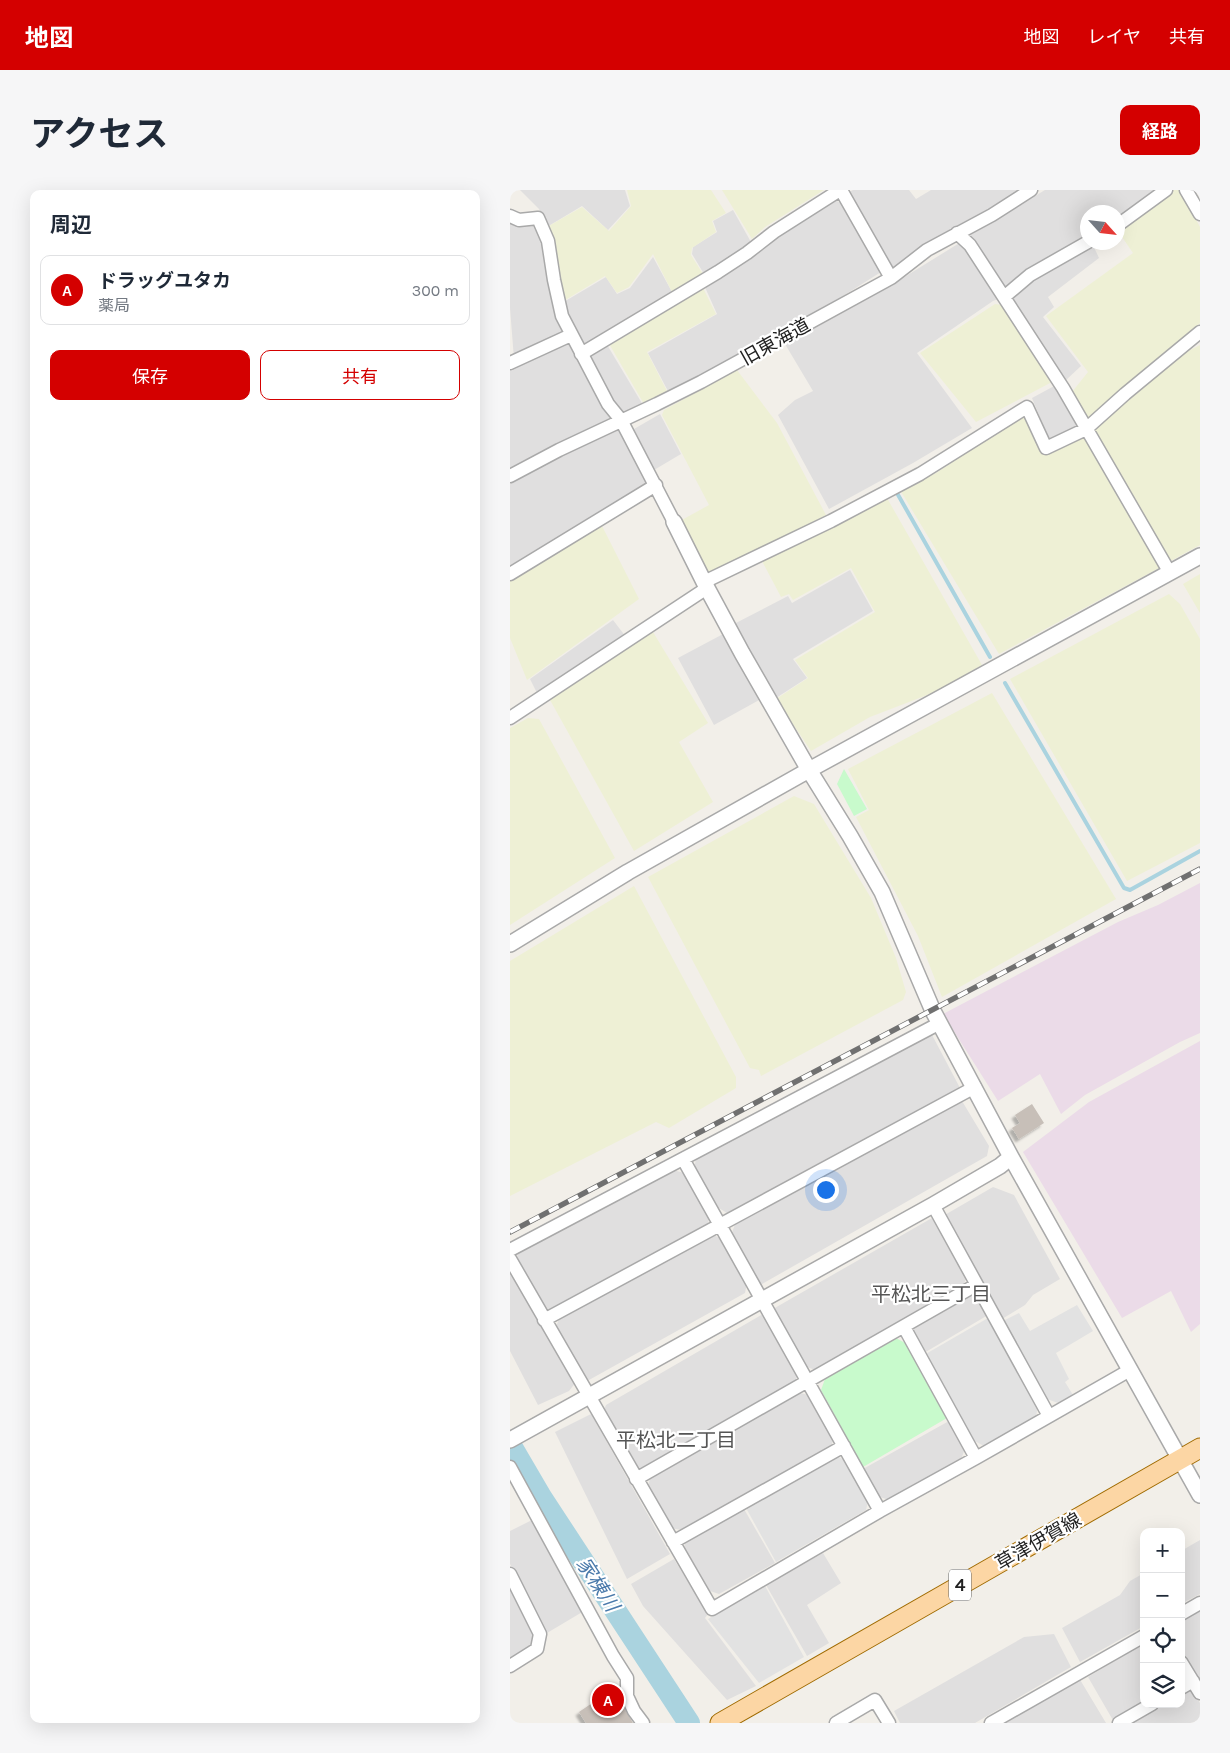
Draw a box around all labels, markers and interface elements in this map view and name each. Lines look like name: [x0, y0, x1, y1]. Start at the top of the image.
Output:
text: 地図: [25, 24, 73, 52]
text: 地図: [1024, 26, 1060, 48]
text: レイヤ: [1088, 26, 1141, 48]
text: 共有: [1169, 26, 1205, 48]
button: 経路: [1120, 105, 1200, 155]
text: アクセス: [30, 114, 168, 155]
north arrow: [1080, 205, 1125, 250]
text: 周辺: [50, 213, 92, 237]
text: ドラッグユタカ: [98, 270, 231, 292]
text: A: [62, 281, 72, 300]
text: 300 m: [412, 281, 459, 300]
text: 薬局: [98, 296, 130, 315]
street label: 旧東海道: [737, 314, 814, 370]
button: 保存: [50, 350, 250, 400]
button: 共有: [260, 350, 460, 400]
your location: [813, 1177, 839, 1203]
district label: 平松北三丁目: [871, 1283, 991, 1306]
district label: 平松北二丁目: [616, 1429, 736, 1452]
street label: 草津伊賀線: [992, 1509, 1085, 1575]
map controls: [1140, 1528, 1185, 1708]
button: +: [1140, 1528, 1185, 1573]
water label: 家棟川: [572, 1553, 625, 1617]
road number: 4: [949, 1570, 971, 1600]
button: −: [1140, 1573, 1185, 1618]
button: locate: [1140, 1618, 1185, 1663]
button: layers: [1140, 1663, 1185, 1708]
pin: A: [592, 1681, 624, 1719]

